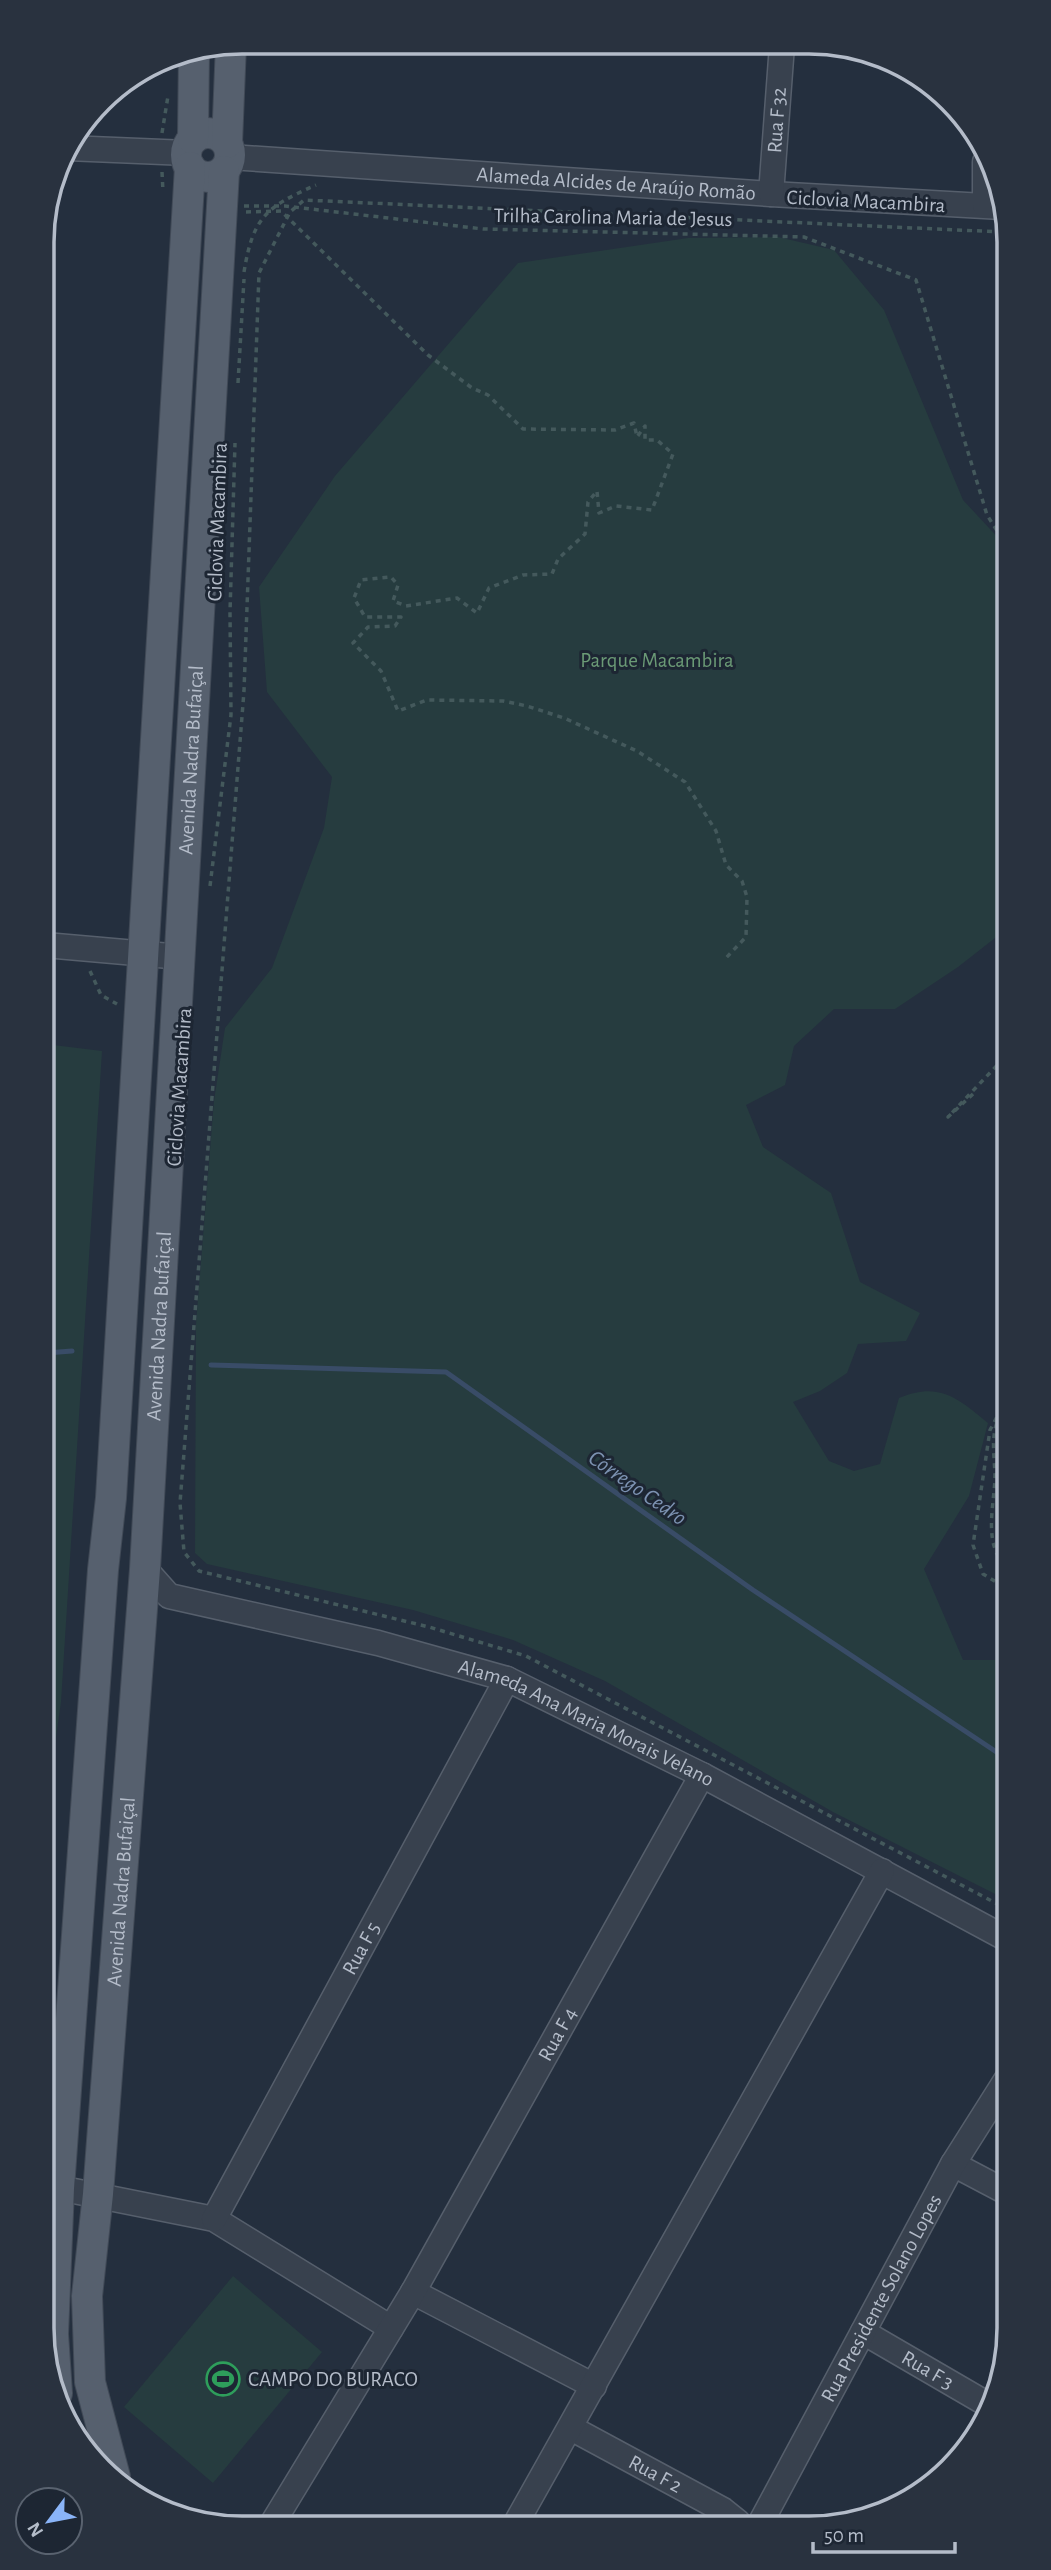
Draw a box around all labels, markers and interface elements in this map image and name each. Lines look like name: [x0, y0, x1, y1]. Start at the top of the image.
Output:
street label: Rua F 32: [764, 87, 790, 154]
street label: Alameda Alcides de Araújo Romão: [476, 164, 756, 204]
street label: Ciclovia Macambira: [786, 187, 946, 216]
street label: Trilha Carolina Maria de Jesus: [493, 205, 733, 230]
street label: Ciclovia Macambira: [204, 442, 231, 602]
park label: Parque Macambira: [580, 650, 734, 671]
street label: Avenida Nadra Bufaiçal: [175, 665, 207, 855]
street label: Ciclovia Macambira: [163, 1007, 196, 1167]
street label: Avenida Nadra Bufaiçal: [143, 1231, 175, 1421]
water label: Córrego Cedro: [584, 1446, 690, 1530]
street label: Alameda Ana Maria Morais Velano: [456, 1656, 717, 1790]
street label: Avenida Nadra Bufaiçal: [104, 1796, 139, 1987]
street label: Rua F 5: [339, 1919, 384, 1978]
street label: Rua F 4: [534, 2004, 581, 2065]
street label: Rua Presidente Solano Lopes: [817, 2191, 946, 2406]
street label: Rua F 3: [898, 2347, 957, 2393]
sports icon: CAMPO DO BURACO: [204, 2360, 242, 2398]
place label: CAMPO DO BURACO: [248, 2369, 418, 2390]
street label: Rua F 2: [625, 2451, 685, 2497]
north arrow: [14, 2486, 84, 2556]
scale bar: [813, 2510, 955, 2554]
text: N: [24, 2519, 47, 2540]
text: 50 m: [824, 2525, 864, 2546]

